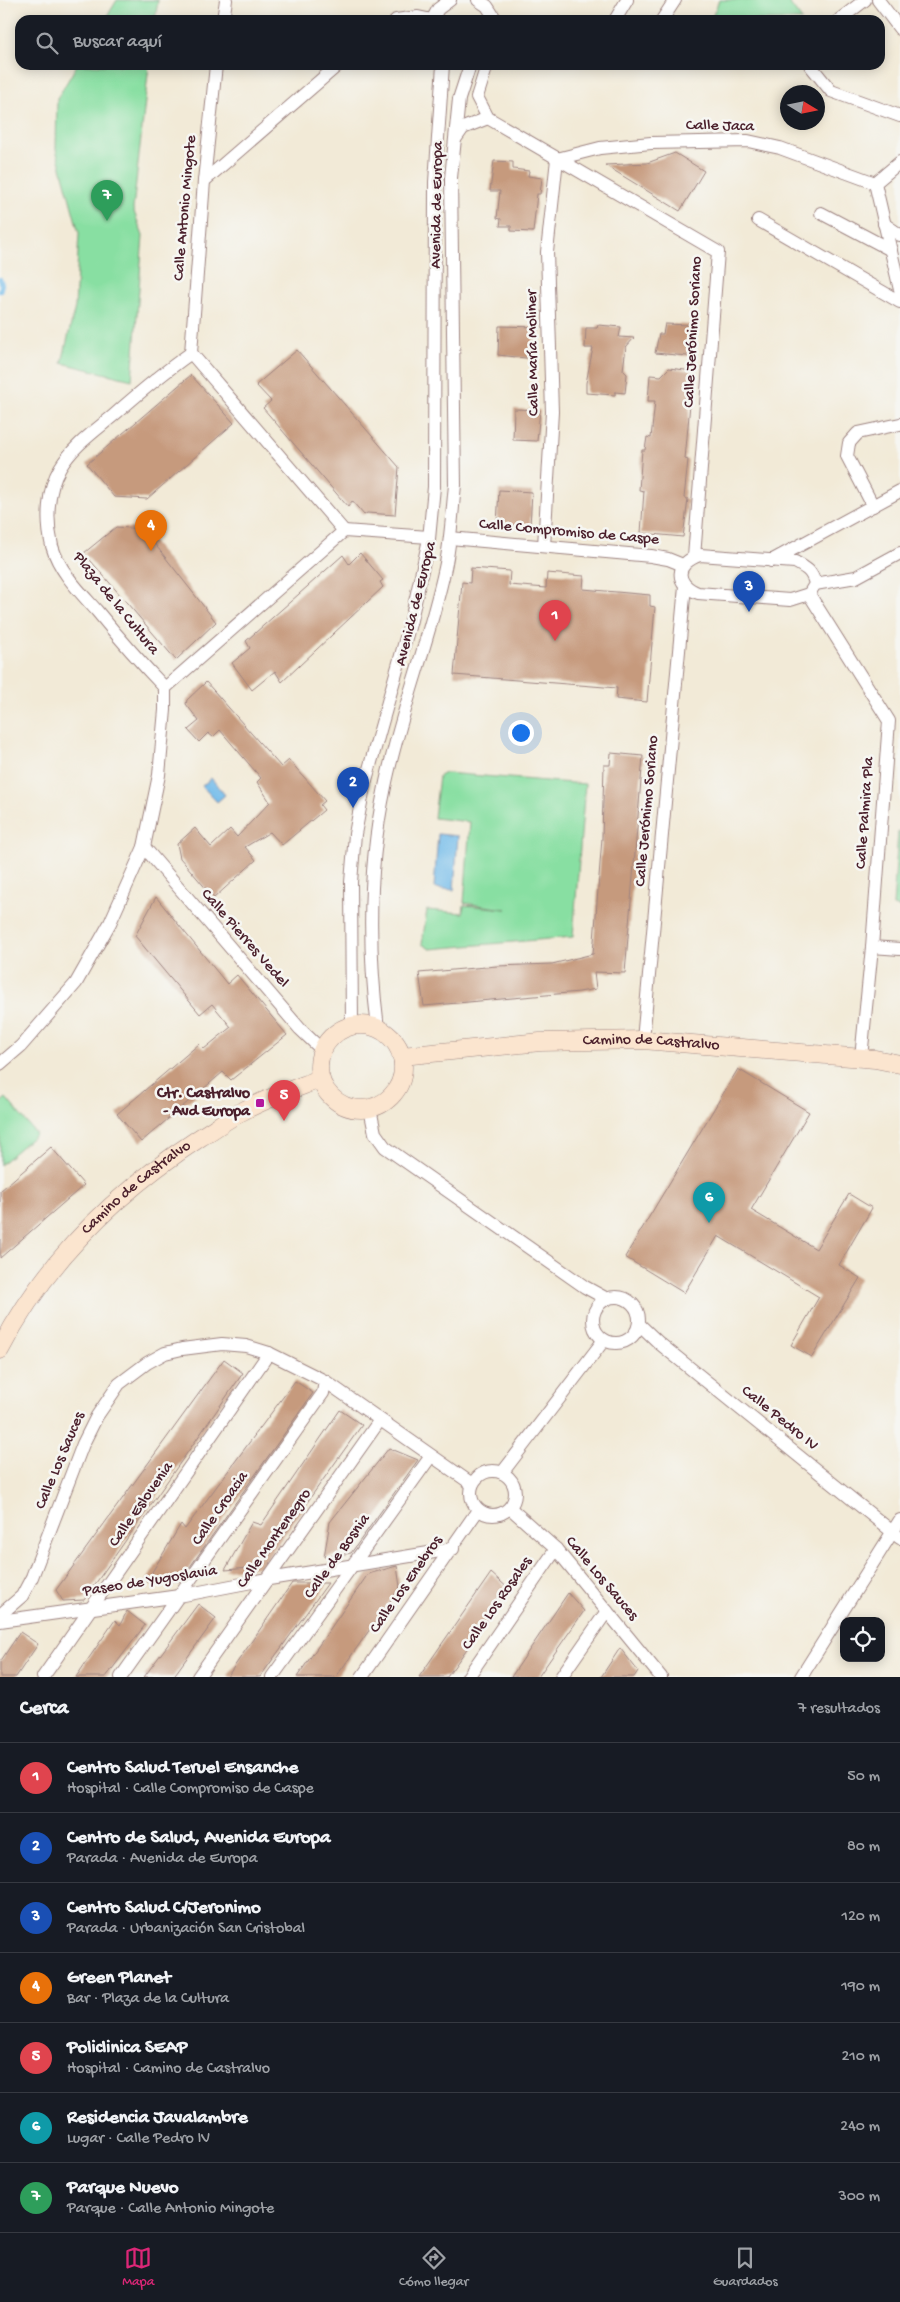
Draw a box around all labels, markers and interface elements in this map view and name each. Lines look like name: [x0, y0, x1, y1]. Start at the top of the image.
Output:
search box: [15, 15, 885, 70]
icon: search: [33, 29, 61, 57]
text: Buscar aquí: [73, 31, 162, 54]
north arrow: [780, 85, 825, 130]
street label: Calle Jaca: [686, 117, 755, 137]
street label: Calle Antonio Mingote: [170, 134, 202, 282]
street label: Avenida de Europa: [427, 140, 449, 269]
pin: 7: [91, 180, 123, 221]
street label: Calle Jerónimo Soriano: [681, 256, 707, 408]
street label: Calle María Moliner: [523, 288, 545, 416]
pin: 4: [135, 510, 167, 551]
street label: Calle Compromiso de Caspe: [478, 516, 661, 550]
street label: Avenida de Europa: [392, 539, 442, 668]
street label: Plaza de la Cultura: [67, 548, 163, 660]
pin: 3: [733, 571, 765, 612]
pin: 1: [539, 600, 571, 641]
your location: [508, 720, 534, 746]
street label: Calle Jerónimo Soriano: [632, 735, 664, 887]
street label: Calle Palmira Pla: [853, 755, 879, 870]
pin: 2: [337, 767, 369, 808]
street label: Calle Pierres Vedel: [196, 886, 292, 992]
street label: Camino de Castralvo: [583, 1030, 720, 1056]
pin: 5: [268, 1080, 300, 1121]
place label: Ctr. Castralvo - Avd Europa: [156, 1085, 251, 1122]
marker: Ctr. Castralvo - Avd Europa: [254, 1097, 266, 1109]
street label: Camino de Castralvo: [78, 1137, 195, 1239]
pin: 6: [693, 1182, 725, 1223]
street label: Calle Pedro IV: [737, 1382, 821, 1456]
street label: Calle Los Sauces: [32, 1408, 90, 1513]
street label: Calle Eslovenia: [106, 1458, 179, 1551]
street label: Calle Croacia: [189, 1467, 254, 1550]
street label: Calle Montenegro: [234, 1485, 316, 1593]
street label: Calle de Bosnia: [301, 1510, 376, 1603]
street label: Calle Los Enebros: [366, 1532, 448, 1637]
street label: Calle Los Sauces: [560, 1533, 642, 1626]
street label: Calle Los Rosales: [459, 1553, 538, 1654]
street label: Paseo de Yugoslavia: [81, 1562, 219, 1602]
map controls: [840, 1617, 885, 1662]
button: locate: [840, 1617, 885, 1662]
text: Cerca: [20, 1697, 68, 1722]
text: 7 resultados: [798, 1700, 880, 1719]
text: Centro Salud Teruel Ensanche: [67, 1757, 298, 1780]
text: 1: [33, 1768, 39, 1787]
text: 50 m: [847, 1768, 880, 1787]
text: Hospital · Calle Compromiso de Caspe: [67, 1780, 314, 1799]
text: Centro de Salud, Avenida Europa: [67, 1827, 330, 1850]
text: 2: [32, 1838, 40, 1857]
text: 80 m: [847, 1838, 880, 1857]
text: Parada · Avenida de Europa: [67, 1850, 258, 1869]
text: Centro Salud C/Jeronimo: [67, 1897, 261, 1920]
text: 3: [32, 1908, 40, 1927]
text: 120 m: [841, 1908, 880, 1927]
text: Parada · Urbanización San Cristobal: [67, 1920, 305, 1939]
text: Green Planet: [67, 1967, 171, 1990]
text: 4: [32, 1978, 40, 1997]
text: 190 m: [841, 1978, 880, 1997]
text: Bar · Plaza de la Cultura: [67, 1990, 229, 2009]
text: Policlinica SEAP: [67, 2037, 187, 2060]
text: 5: [32, 2048, 40, 2067]
text: 210 m: [841, 2048, 880, 2067]
text: Hospital · Camino de Castralvo: [67, 2060, 270, 2079]
text: Residencia Javalambre: [67, 2107, 248, 2130]
text: 6: [32, 2118, 40, 2137]
text: 240 m: [840, 2118, 880, 2137]
text: Lugar · Calle Pedro IV: [67, 2130, 210, 2149]
text: Parque Nuevo: [67, 2177, 179, 2200]
text: 7: [32, 2188, 40, 2207]
text: 300 m: [838, 2188, 880, 2207]
text: Parque · Calle Antonio Mingote: [67, 2200, 274, 2219]
tab: Mapa: [122, 2244, 154, 2291]
tab: Cómo llegar: [399, 2244, 468, 2291]
tab: Guardados: [713, 2244, 778, 2291]

